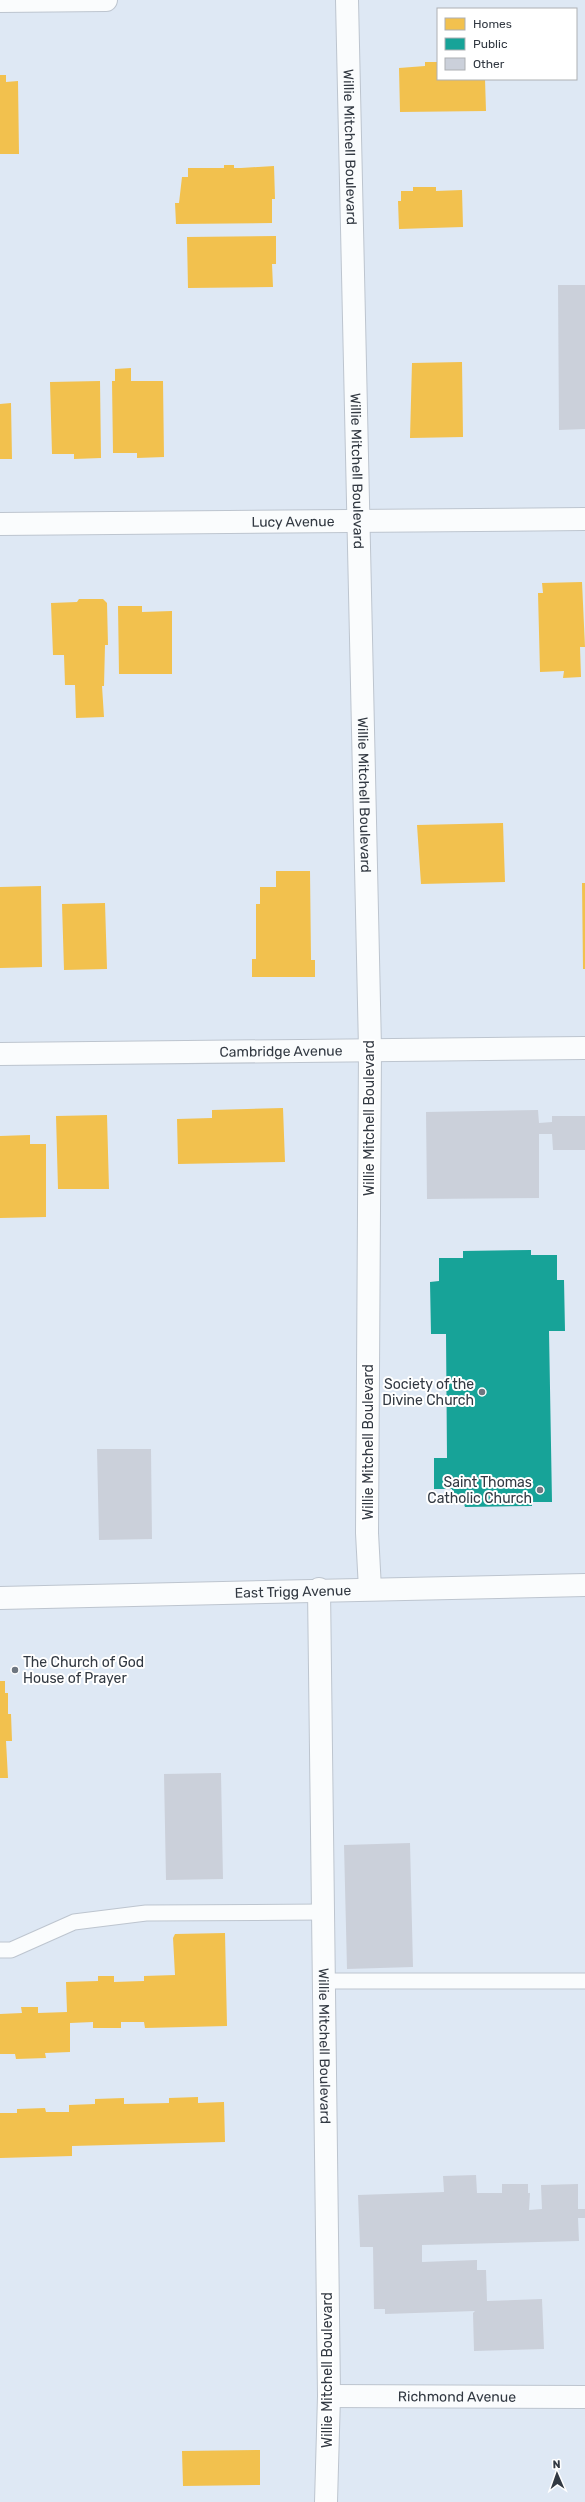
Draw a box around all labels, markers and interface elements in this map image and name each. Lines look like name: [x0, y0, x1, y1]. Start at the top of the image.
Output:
legend: [437, 8, 577, 80]
text: Homes: [473, 17, 512, 31]
text: Public: [473, 37, 508, 51]
text: Other: [473, 57, 505, 71]
street label: Willie Mitchell Boulevard: [340, 69, 360, 225]
street label: Willie Mitchell Boulevard: [347, 393, 367, 549]
street label: Lucy Avenue: [251, 513, 335, 531]
street label: Willie Mitchell Boulevard: [354, 717, 374, 873]
street label: Willie Mitchell Boulevard: [361, 1040, 378, 1196]
street label: Cambridge Avenue: [219, 1042, 343, 1061]
street label: Willie Mitchell Boulevard: [360, 1364, 377, 1520]
place label: Society of the Divine Church: [382, 1376, 474, 1409]
marker: Society of the Divine Church: [477, 1387, 487, 1397]
place label: Saint Thomas Catholic Church: [427, 1474, 532, 1507]
marker: Saint Thomas Catholic Church: [535, 1485, 545, 1495]
street label: East Trigg Avenue: [235, 1582, 352, 1602]
place label: The Church of God House of Prayer: [23, 1654, 144, 1687]
marker: The Church of God House of Prayer: [10, 1665, 20, 1675]
street label: Willie Mitchell Boulevard: [315, 1968, 334, 2124]
street label: Willie Mitchell Boulevard: [319, 2292, 336, 2448]
street label: Richmond Avenue: [398, 2388, 516, 2406]
north arrow: [537, 2454, 577, 2494]
text: N: [552, 2458, 561, 2471]

